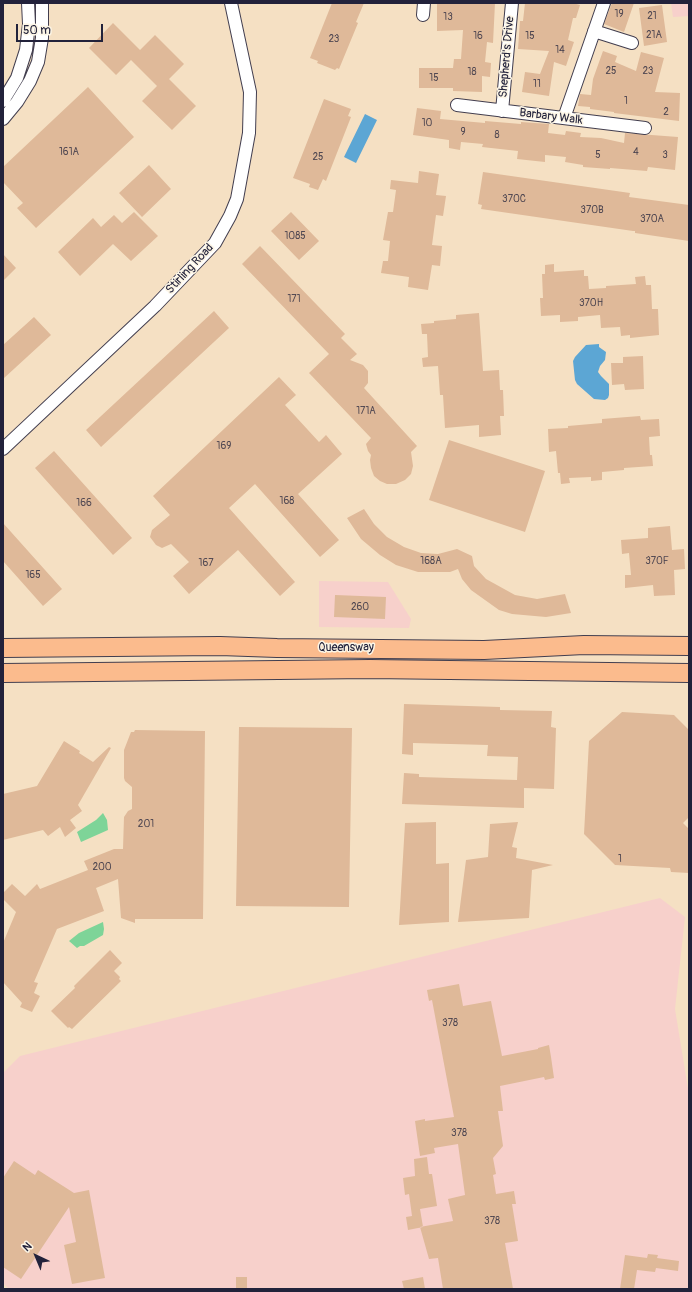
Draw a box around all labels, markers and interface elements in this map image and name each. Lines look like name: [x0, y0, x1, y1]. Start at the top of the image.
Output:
house number: 19: [614, 8, 624, 20]
house number: 21: [647, 10, 657, 22]
house number: 13: [443, 11, 453, 23]
scale bar: [18, 16, 105, 42]
street label: Shepherd's Drive: [496, 16, 518, 98]
text: 50 m: [23, 23, 51, 38]
house number: 21A: [646, 29, 662, 41]
house number: 16: [473, 30, 483, 42]
house number: 15: [525, 30, 535, 42]
house number: 23: [329, 33, 339, 45]
house number: 14: [555, 44, 565, 56]
house number: 25: [605, 65, 617, 77]
house number: 23: [643, 65, 653, 77]
house number: 18: [468, 66, 476, 78]
house number: 15: [429, 72, 439, 84]
house number: 11: [533, 78, 541, 90]
house number: 1: [624, 95, 628, 107]
street label: Barbary Walk: [518, 106, 584, 128]
house number: 2: [663, 106, 669, 118]
house number: 10: [422, 117, 432, 129]
house number: 9: [460, 126, 466, 138]
house number: 8: [494, 129, 500, 141]
house number: 161A: [59, 146, 79, 158]
house number: 4: [633, 146, 639, 158]
house number: 5: [595, 149, 601, 161]
house number: 3: [662, 149, 668, 161]
house number: 25: [312, 151, 324, 163]
house number: 370C: [502, 193, 526, 205]
house number: 370B: [580, 204, 604, 216]
house number: 370A: [640, 213, 664, 225]
house number: 1085: [284, 230, 306, 242]
street label: Stirling Road: [163, 241, 217, 297]
house number: 171: [287, 293, 301, 305]
house number: 370H: [579, 297, 603, 309]
house number: 171A: [356, 405, 376, 417]
house number: 169: [217, 440, 231, 452]
house number: 168: [280, 495, 294, 507]
house number: 166: [76, 497, 92, 509]
house number: 168A: [420, 555, 442, 567]
house number: 370F: [645, 555, 669, 567]
house number: 167: [199, 557, 213, 569]
house number: 165: [25, 569, 41, 581]
house number: 260: [351, 601, 369, 613]
street label: Queensway: [318, 641, 374, 655]
house number: 201: [138, 818, 154, 830]
house number: 1: [618, 853, 622, 865]
house number: 200: [92, 861, 112, 873]
house number: 378: [442, 1017, 458, 1029]
house number: 378: [451, 1127, 467, 1139]
house number: 378: [484, 1215, 500, 1227]
north arrow: [16, 1236, 56, 1276]
text: N: [20, 1240, 35, 1254]

